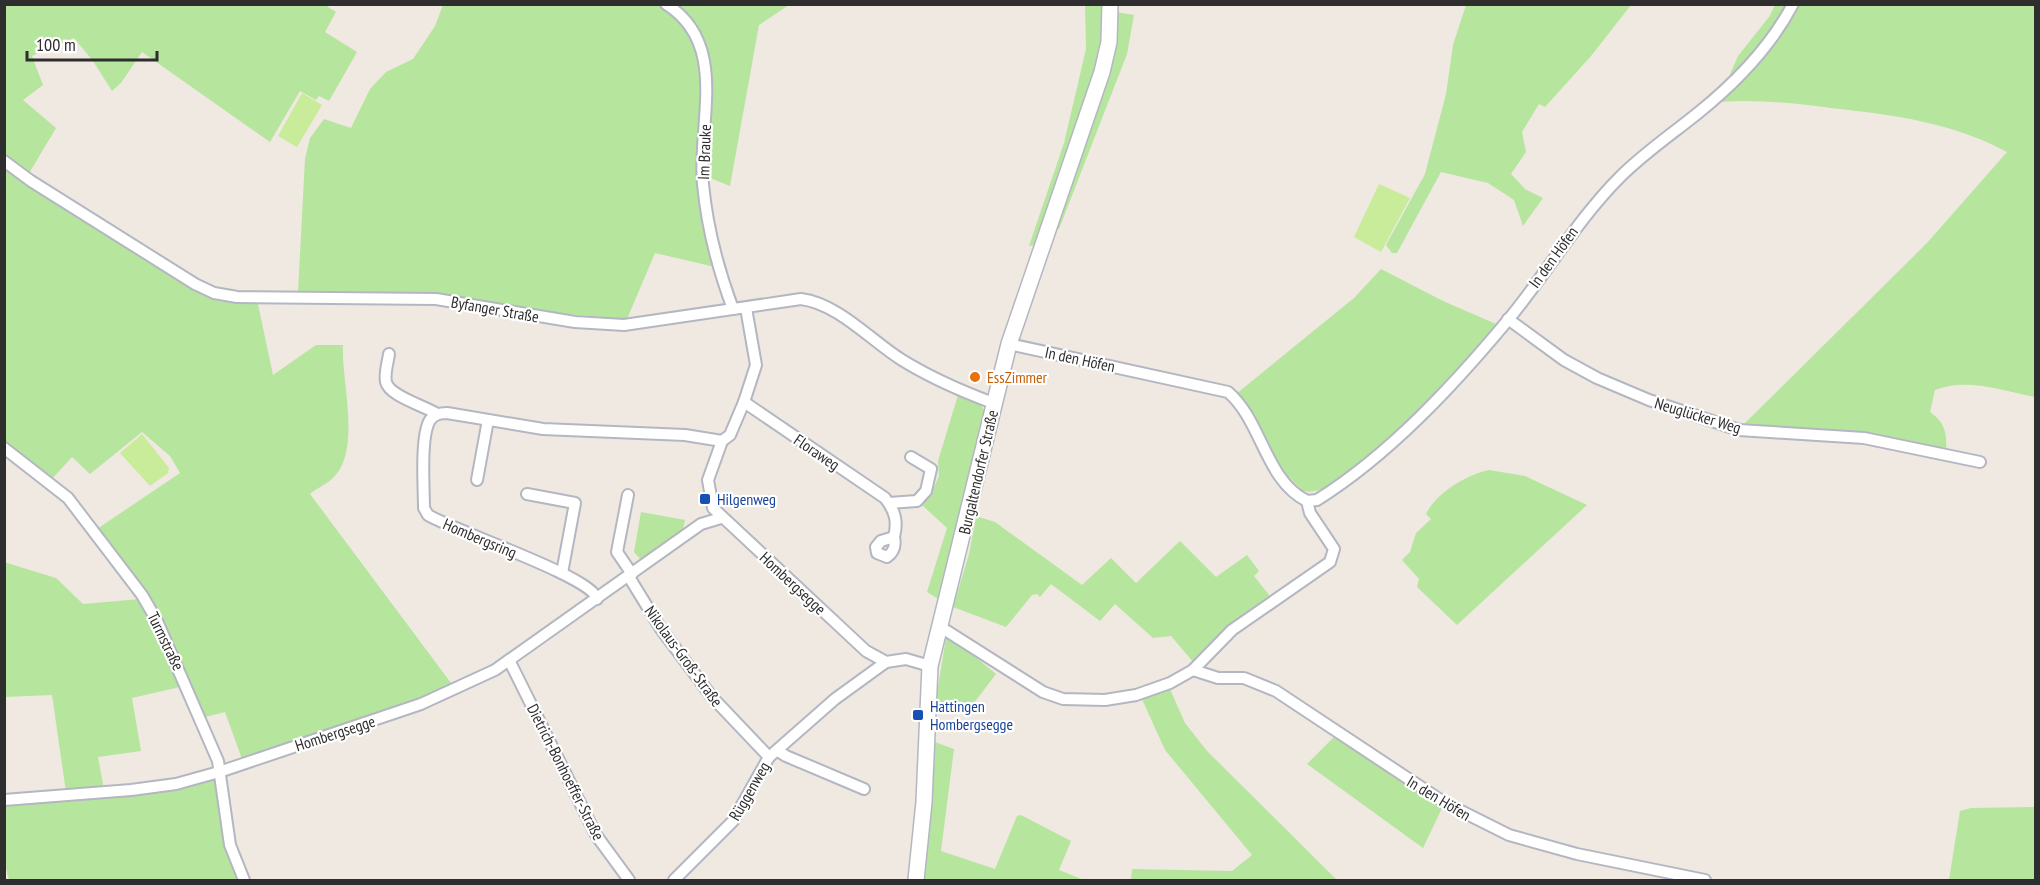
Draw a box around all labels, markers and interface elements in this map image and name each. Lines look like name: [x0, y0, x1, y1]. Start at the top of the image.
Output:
scale bar: [27, 24, 158, 62]
text: 100 m: [36, 33, 76, 56]
street label: Im Brauke: [693, 124, 715, 180]
street label: In den Höfen: [1524, 222, 1582, 292]
street label: Byfanger Straße: [450, 291, 540, 327]
street label: In den Höfen: [1043, 342, 1117, 376]
place label: EssZimmer: [987, 367, 1048, 387]
marker: EssZimmer: [968, 370, 982, 384]
street label: Neuglücker Weg: [1652, 392, 1744, 438]
street label: Burgaltendorfer Straße: [954, 408, 1002, 536]
street label: Floraweg: [790, 430, 844, 474]
place label: Hilgenweg: [717, 489, 776, 509]
marker: Hilgenweg: [698, 492, 712, 506]
street label: Hombergsring: [440, 514, 520, 562]
street label: Hombergsegge: [756, 547, 830, 619]
street label: Nikolaus-Groß-Straße: [641, 601, 727, 711]
street label: Turmstraße: [143, 609, 189, 673]
place label: Hattingen Hombergsegge: [930, 696, 1013, 734]
street label: Dietrich-Bonhoeffer-Straße: [523, 700, 609, 844]
marker: Hattingen Hombergsegge: [911, 708, 925, 722]
street label: Hombergsegge: [292, 711, 378, 755]
street label: Rüggenweg: [724, 758, 774, 824]
street label: In den Höfen: [1403, 771, 1475, 825]

